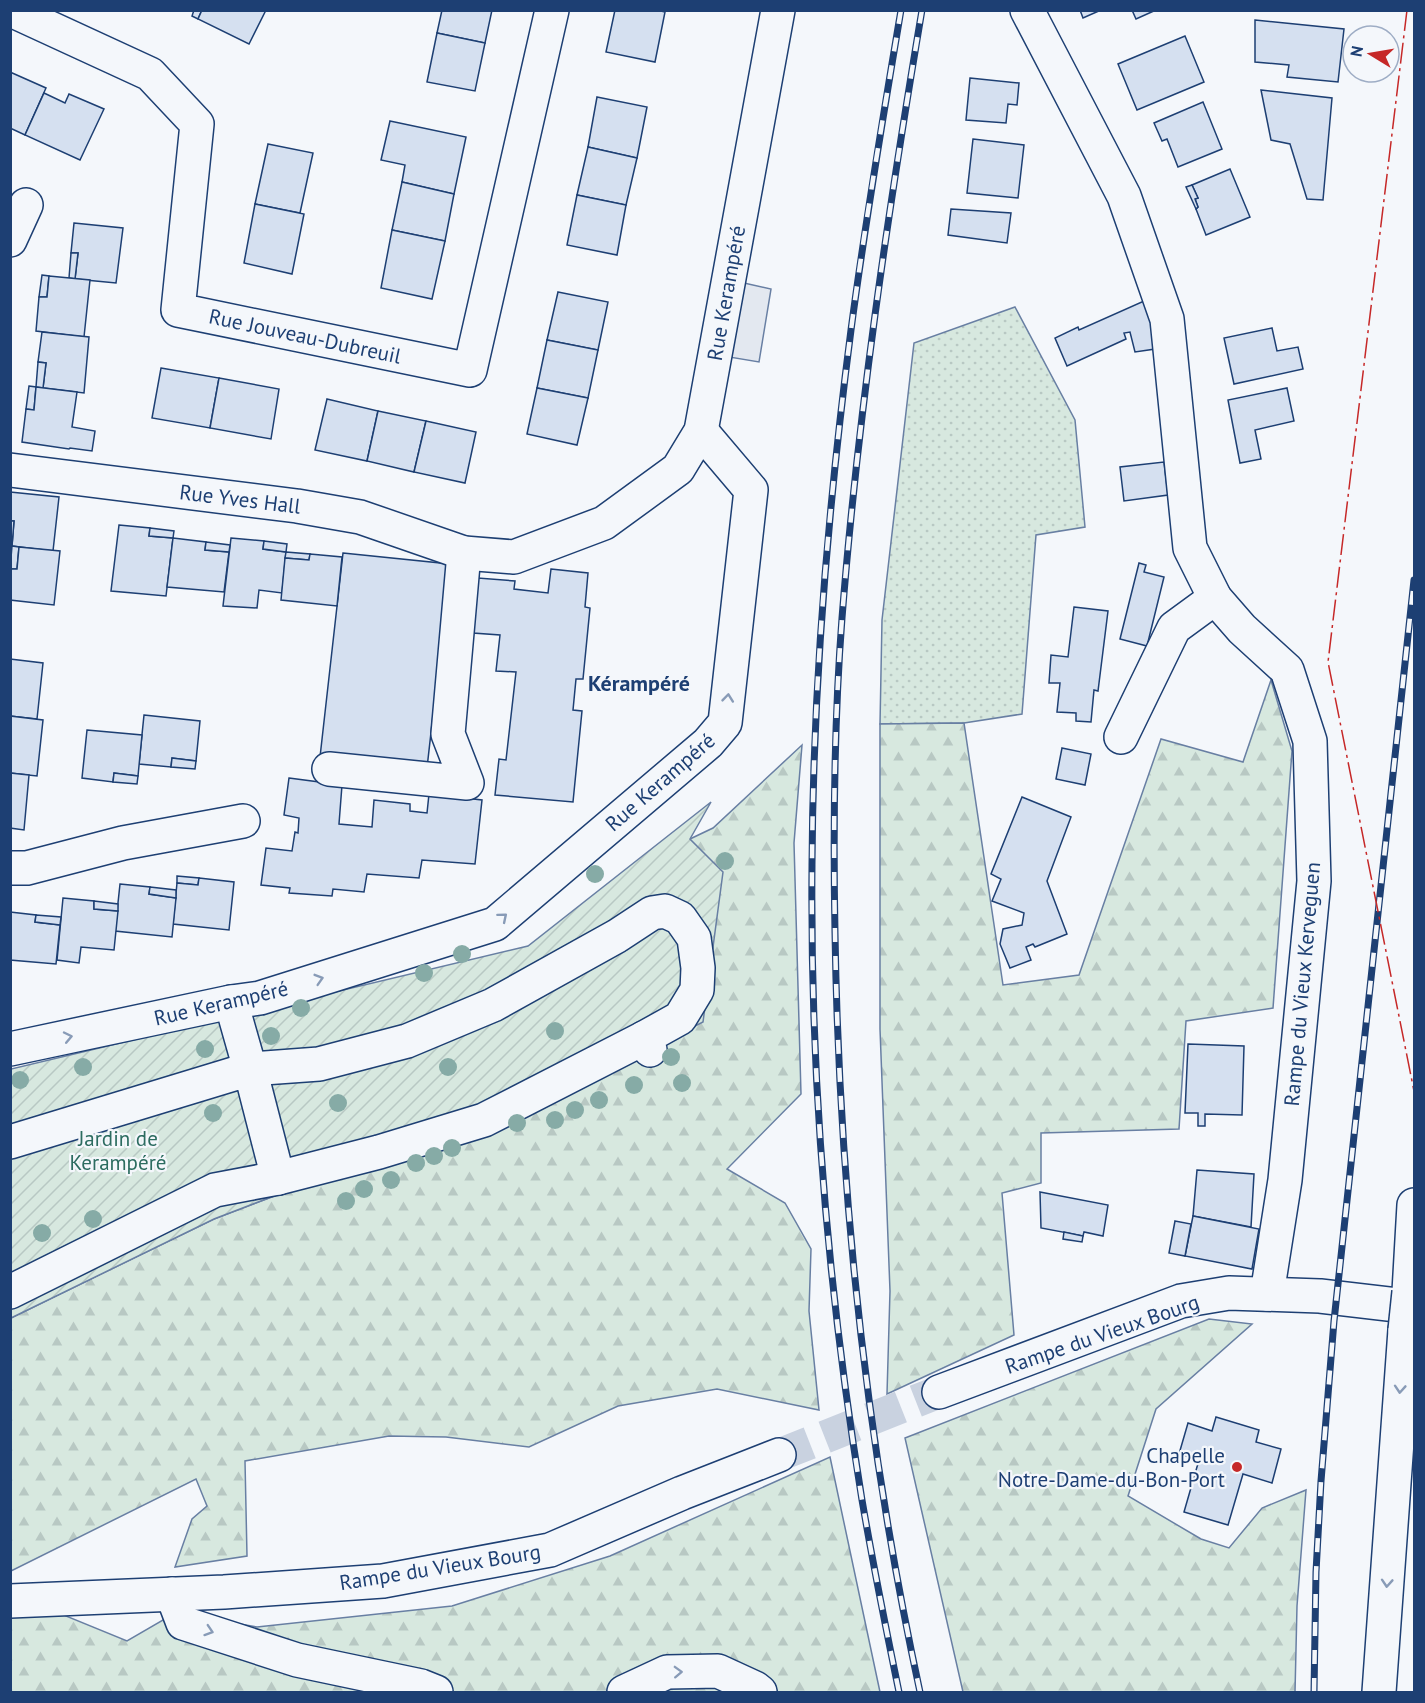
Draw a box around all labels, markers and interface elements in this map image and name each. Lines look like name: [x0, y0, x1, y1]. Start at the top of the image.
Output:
north arrow: [1341, 24, 1401, 84]
text: N: [1345, 44, 1367, 58]
street label: Rue Kerampéré: [701, 223, 751, 363]
street label: Rue Jouveau-Dubreuil: [206, 302, 404, 370]
street label: Rue Yves Hall: [178, 478, 302, 520]
district label: Kérampéré: [588, 669, 690, 697]
one-way arrow: [721, 693, 734, 702]
street label: Rue Kerampéré: [600, 727, 720, 837]
street label: Rampe du Vieux Kerveguen: [1278, 861, 1326, 1107]
one-way arrow: [496, 914, 507, 925]
street label: Rue Kerampéré: [151, 974, 291, 1032]
one-way arrow: [313, 974, 324, 987]
one-way arrow: [62, 1031, 72, 1044]
park label: Jardin de Kerampéré: [70, 1125, 166, 1176]
street label: Rampe du Vieux Bourg: [1001, 1288, 1203, 1380]
one-way arrow: [1394, 1384, 1407, 1393]
place label: Chapelle Notre-Dame-du-Bon-Port: [998, 1442, 1225, 1493]
marker: Chapelle Notre-Dame-du-Bon-Port: [1230, 1460, 1244, 1474]
street label: Rampe du Vieux Bourg: [337, 1538, 543, 1596]
one-way arrow: [1380, 1579, 1393, 1588]
one-way arrow: [203, 1624, 214, 1637]
one-way arrow: [674, 1666, 683, 1678]

